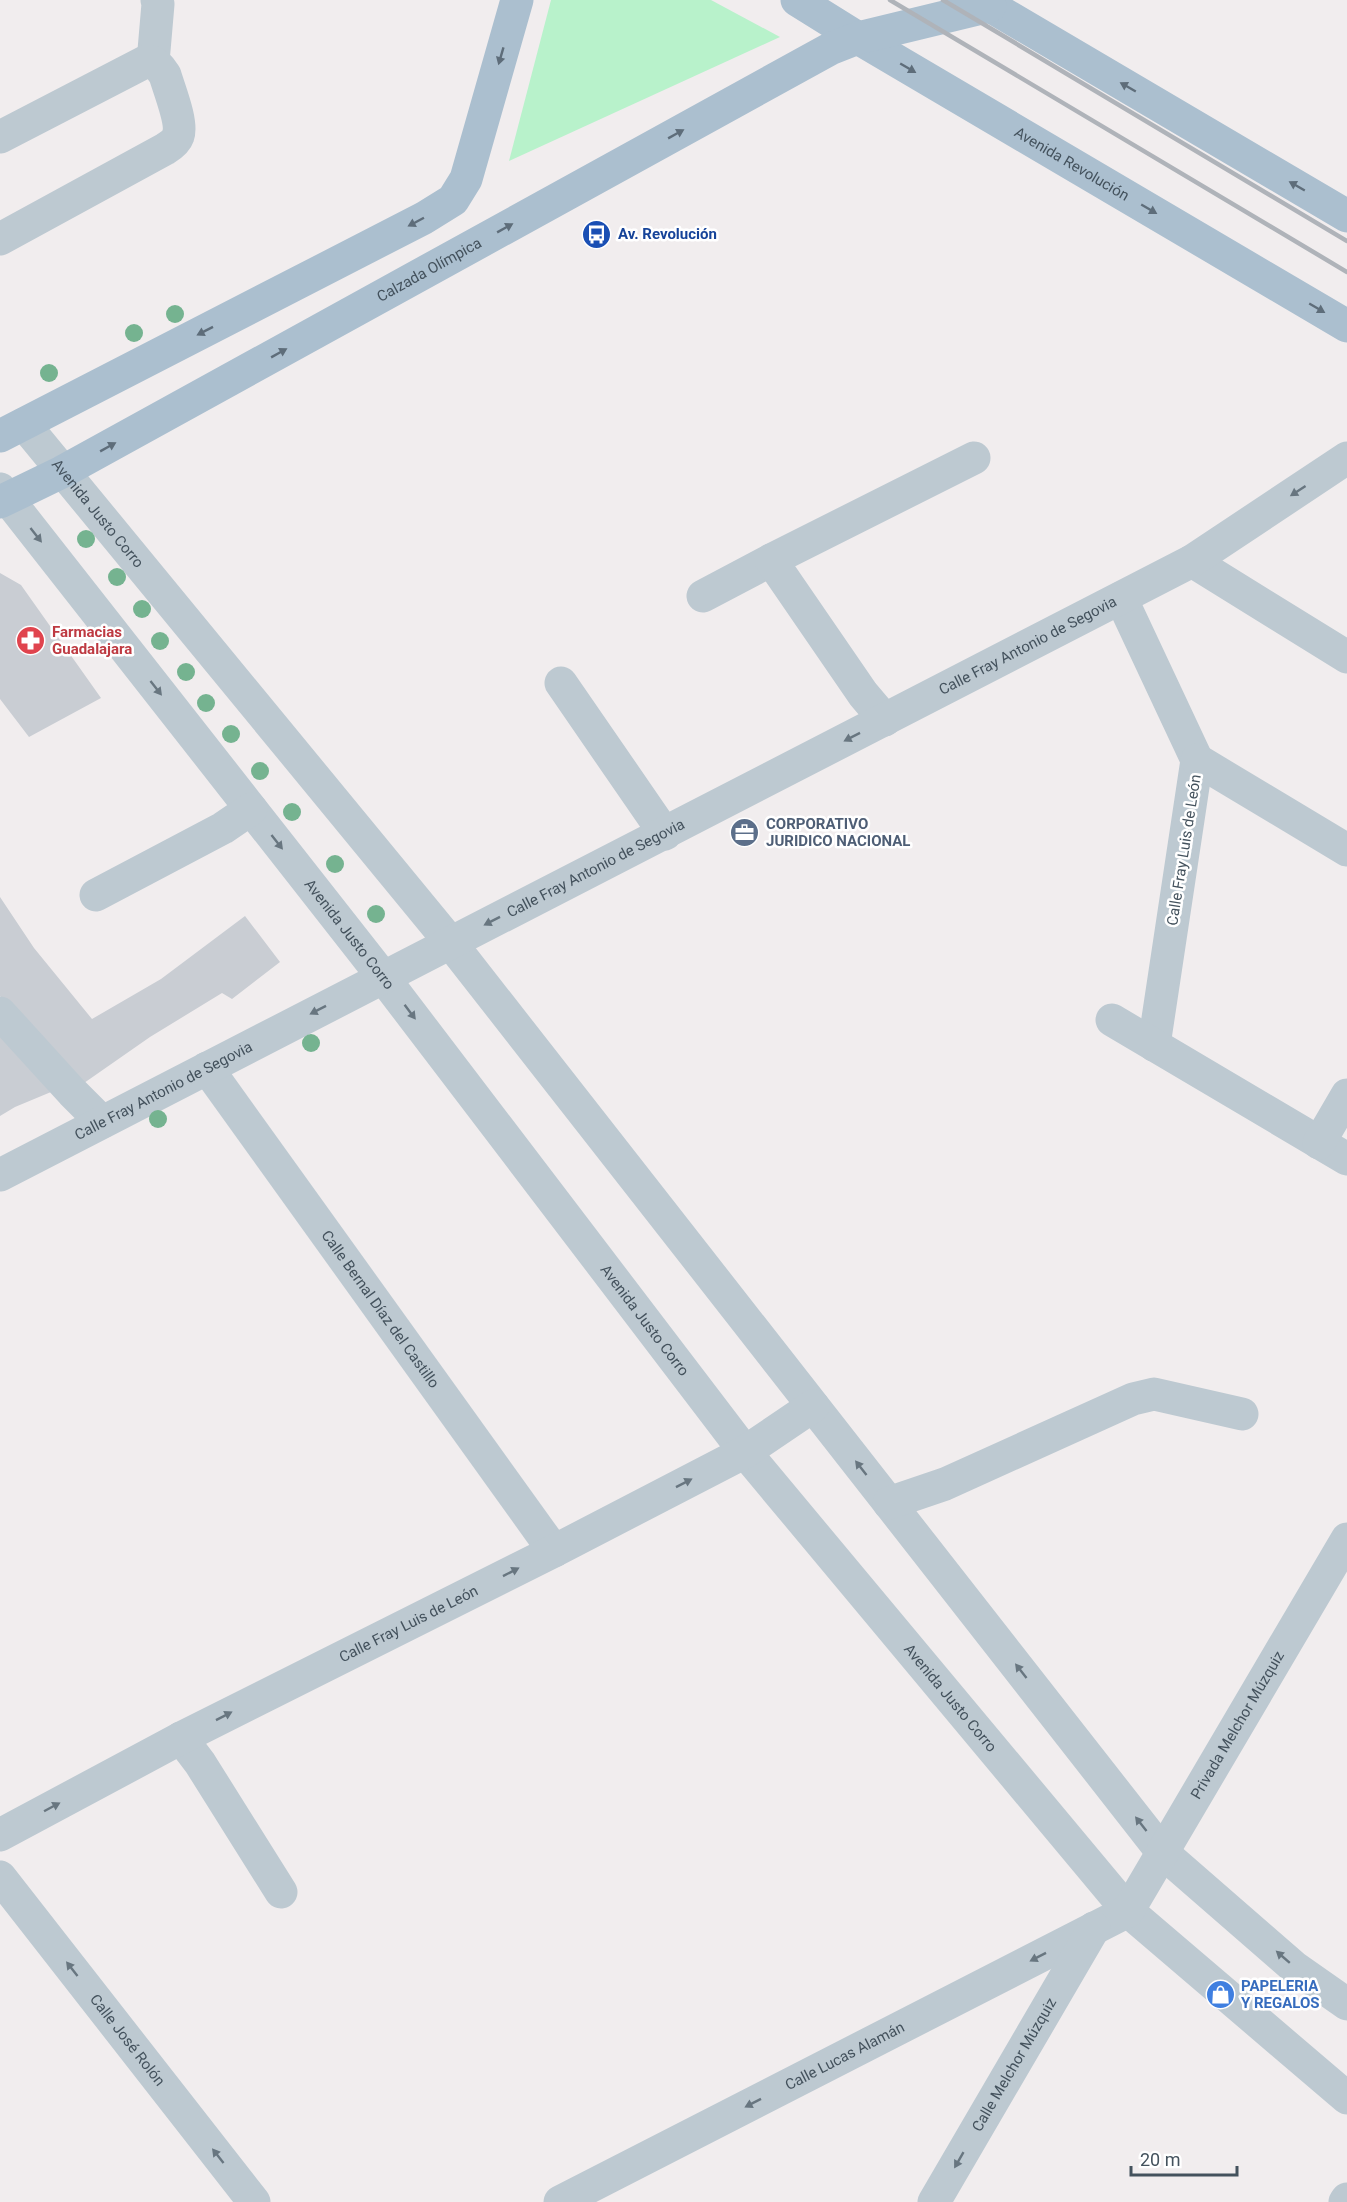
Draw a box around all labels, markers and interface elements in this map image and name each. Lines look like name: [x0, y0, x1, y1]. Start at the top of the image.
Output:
one-way arrow: [496, 47, 505, 65]
one-way arrow: [900, 63, 917, 73]
one-way arrow: [1120, 82, 1136, 93]
street label: Avenida Revolución: [1011, 123, 1132, 205]
one-way arrow: [668, 129, 685, 139]
one-way arrow: [1288, 181, 1305, 191]
one-way arrow: [1141, 204, 1157, 215]
one-way arrow: [407, 217, 424, 227]
bus stop icon: Av. Revolución: [581, 218, 613, 250]
one-way arrow: [497, 223, 514, 233]
place label: Av. Revolución: [618, 225, 717, 243]
street label: Calzada Olímpica: [374, 234, 485, 306]
one-way arrow: [1309, 303, 1326, 313]
one-way arrow: [197, 326, 214, 336]
one-way arrow: [271, 347, 287, 358]
one-way arrow: [100, 442, 117, 452]
street label: Avenida Justo Corro: [48, 456, 148, 572]
one-way arrow: [1290, 485, 1306, 496]
one-way arrow: [29, 527, 42, 543]
street label: Calle Fray Antonio de Segovia: [936, 592, 1120, 699]
place label: Farmacias Guadalajara: [52, 623, 132, 658]
pharmacy icon: Farmacias Guadalajara: [15, 625, 47, 657]
one-way arrow: [150, 681, 162, 696]
one-way arrow: [844, 732, 861, 742]
street label: Calle Fray Luis de León: [1163, 773, 1205, 927]
street label: Calle Fray Antonio de Segovia: [504, 815, 688, 921]
place label: CORPORATIVO JURIDICO NACIONAL: [766, 815, 910, 850]
office icon: CORPORATIVO JURIDICO NACIONAL: [729, 817, 761, 849]
one-way arrow: [270, 834, 282, 849]
street label: Avenida Justo Corro: [301, 876, 398, 993]
one-way arrow: [483, 917, 500, 926]
one-way arrow: [403, 1004, 416, 1020]
one-way arrow: [309, 1005, 327, 1015]
street label: Calle Fray Antonio de Segovia: [72, 1038, 255, 1144]
street label: Calle Bernal Díaz del Castillo: [318, 1227, 443, 1392]
street label: Avenida Justo Corro: [597, 1261, 693, 1380]
one-way arrow: [855, 1460, 868, 1476]
one-way arrow: [676, 1478, 693, 1488]
one-way arrow: [502, 1568, 519, 1577]
street label: Calle Fray Luis de León: [336, 1582, 481, 1666]
street label: Avenida Justo Corro: [900, 1640, 1001, 1756]
street label: Privada Melchor Múzquiz: [1187, 1648, 1288, 1802]
one-way arrow: [1014, 1663, 1027, 1679]
one-way arrow: [215, 1712, 233, 1722]
one-way arrow: [43, 1802, 60, 1812]
one-way arrow: [1135, 1817, 1147, 1832]
one-way arrow: [1275, 1951, 1291, 1964]
one-way arrow: [1030, 1952, 1047, 1961]
one-way arrow: [66, 1962, 78, 1977]
place label: PAPELERIA Y REGALOS: [1241, 1977, 1320, 2012]
shop icon: PAPELERIA Y REGALOS: [1204, 1979, 1236, 2011]
street label: Calle José Rolón: [86, 1991, 169, 2090]
street label: Calle Melchor Múzquiz: [968, 1995, 1060, 2135]
street label: Calle Lucas Alamán: [782, 2018, 908, 2094]
one-way arrow: [744, 2098, 761, 2108]
scale bar: [1131, 2139, 1238, 2177]
one-way arrow: [212, 2148, 225, 2164]
text: 20 m: [1140, 2149, 1180, 2170]
one-way arrow: [953, 2152, 964, 2168]

